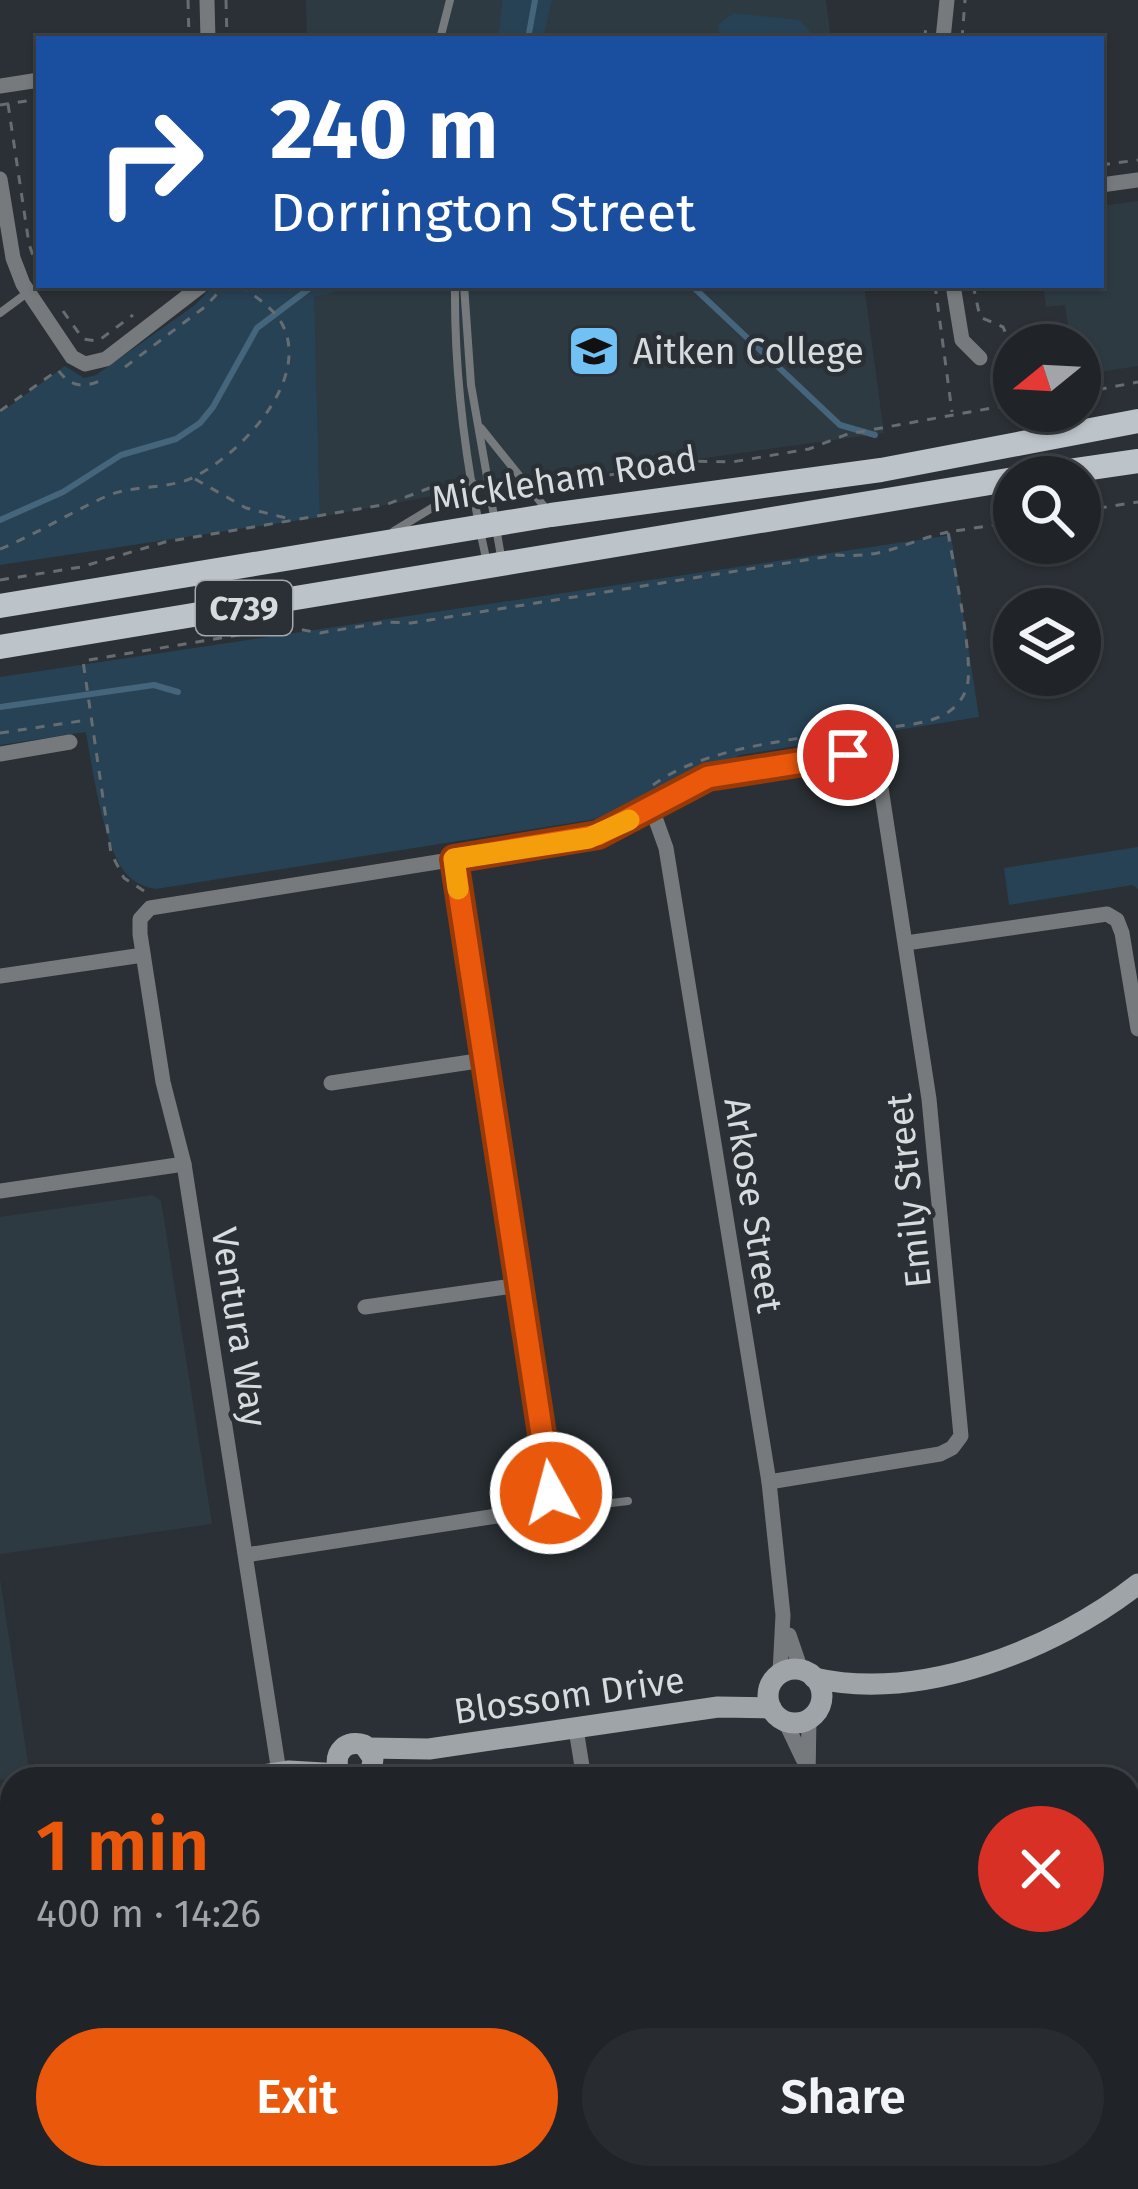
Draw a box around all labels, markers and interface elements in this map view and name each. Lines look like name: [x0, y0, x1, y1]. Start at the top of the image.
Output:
text: 240 m: [270, 79, 498, 180]
icon: right: [72, 84, 228, 240]
text: Dorrington Street: [270, 181, 696, 245]
school or university icon: Aitken College: [566, 323, 622, 379]
north arrow: [993, 324, 1101, 432]
map controls: [993, 324, 1101, 696]
place label: Aitken College: [633, 330, 864, 374]
street label: Mickleham Road: [428, 436, 700, 522]
button: search: [993, 456, 1101, 564]
road number: C739: [196, 581, 292, 635]
button: layers: [993, 588, 1101, 696]
pin: [797, 704, 899, 806]
icon: arrive: [815, 722, 881, 788]
street label: Emily Street: [877, 1092, 941, 1290]
street label: Arkose Street: [714, 1094, 792, 1316]
street label: Ventura Way: [202, 1224, 277, 1430]
position arrow: [488, 1430, 614, 1556]
street label: Blossom Drive: [451, 1658, 687, 1734]
text: 1 min: [36, 1803, 209, 1889]
button: close: [978, 1806, 1104, 1932]
text: 400 m · 14:26: [36, 1891, 261, 1937]
button: Exit: [36, 2028, 558, 2166]
button: Share: [582, 2028, 1104, 2166]

